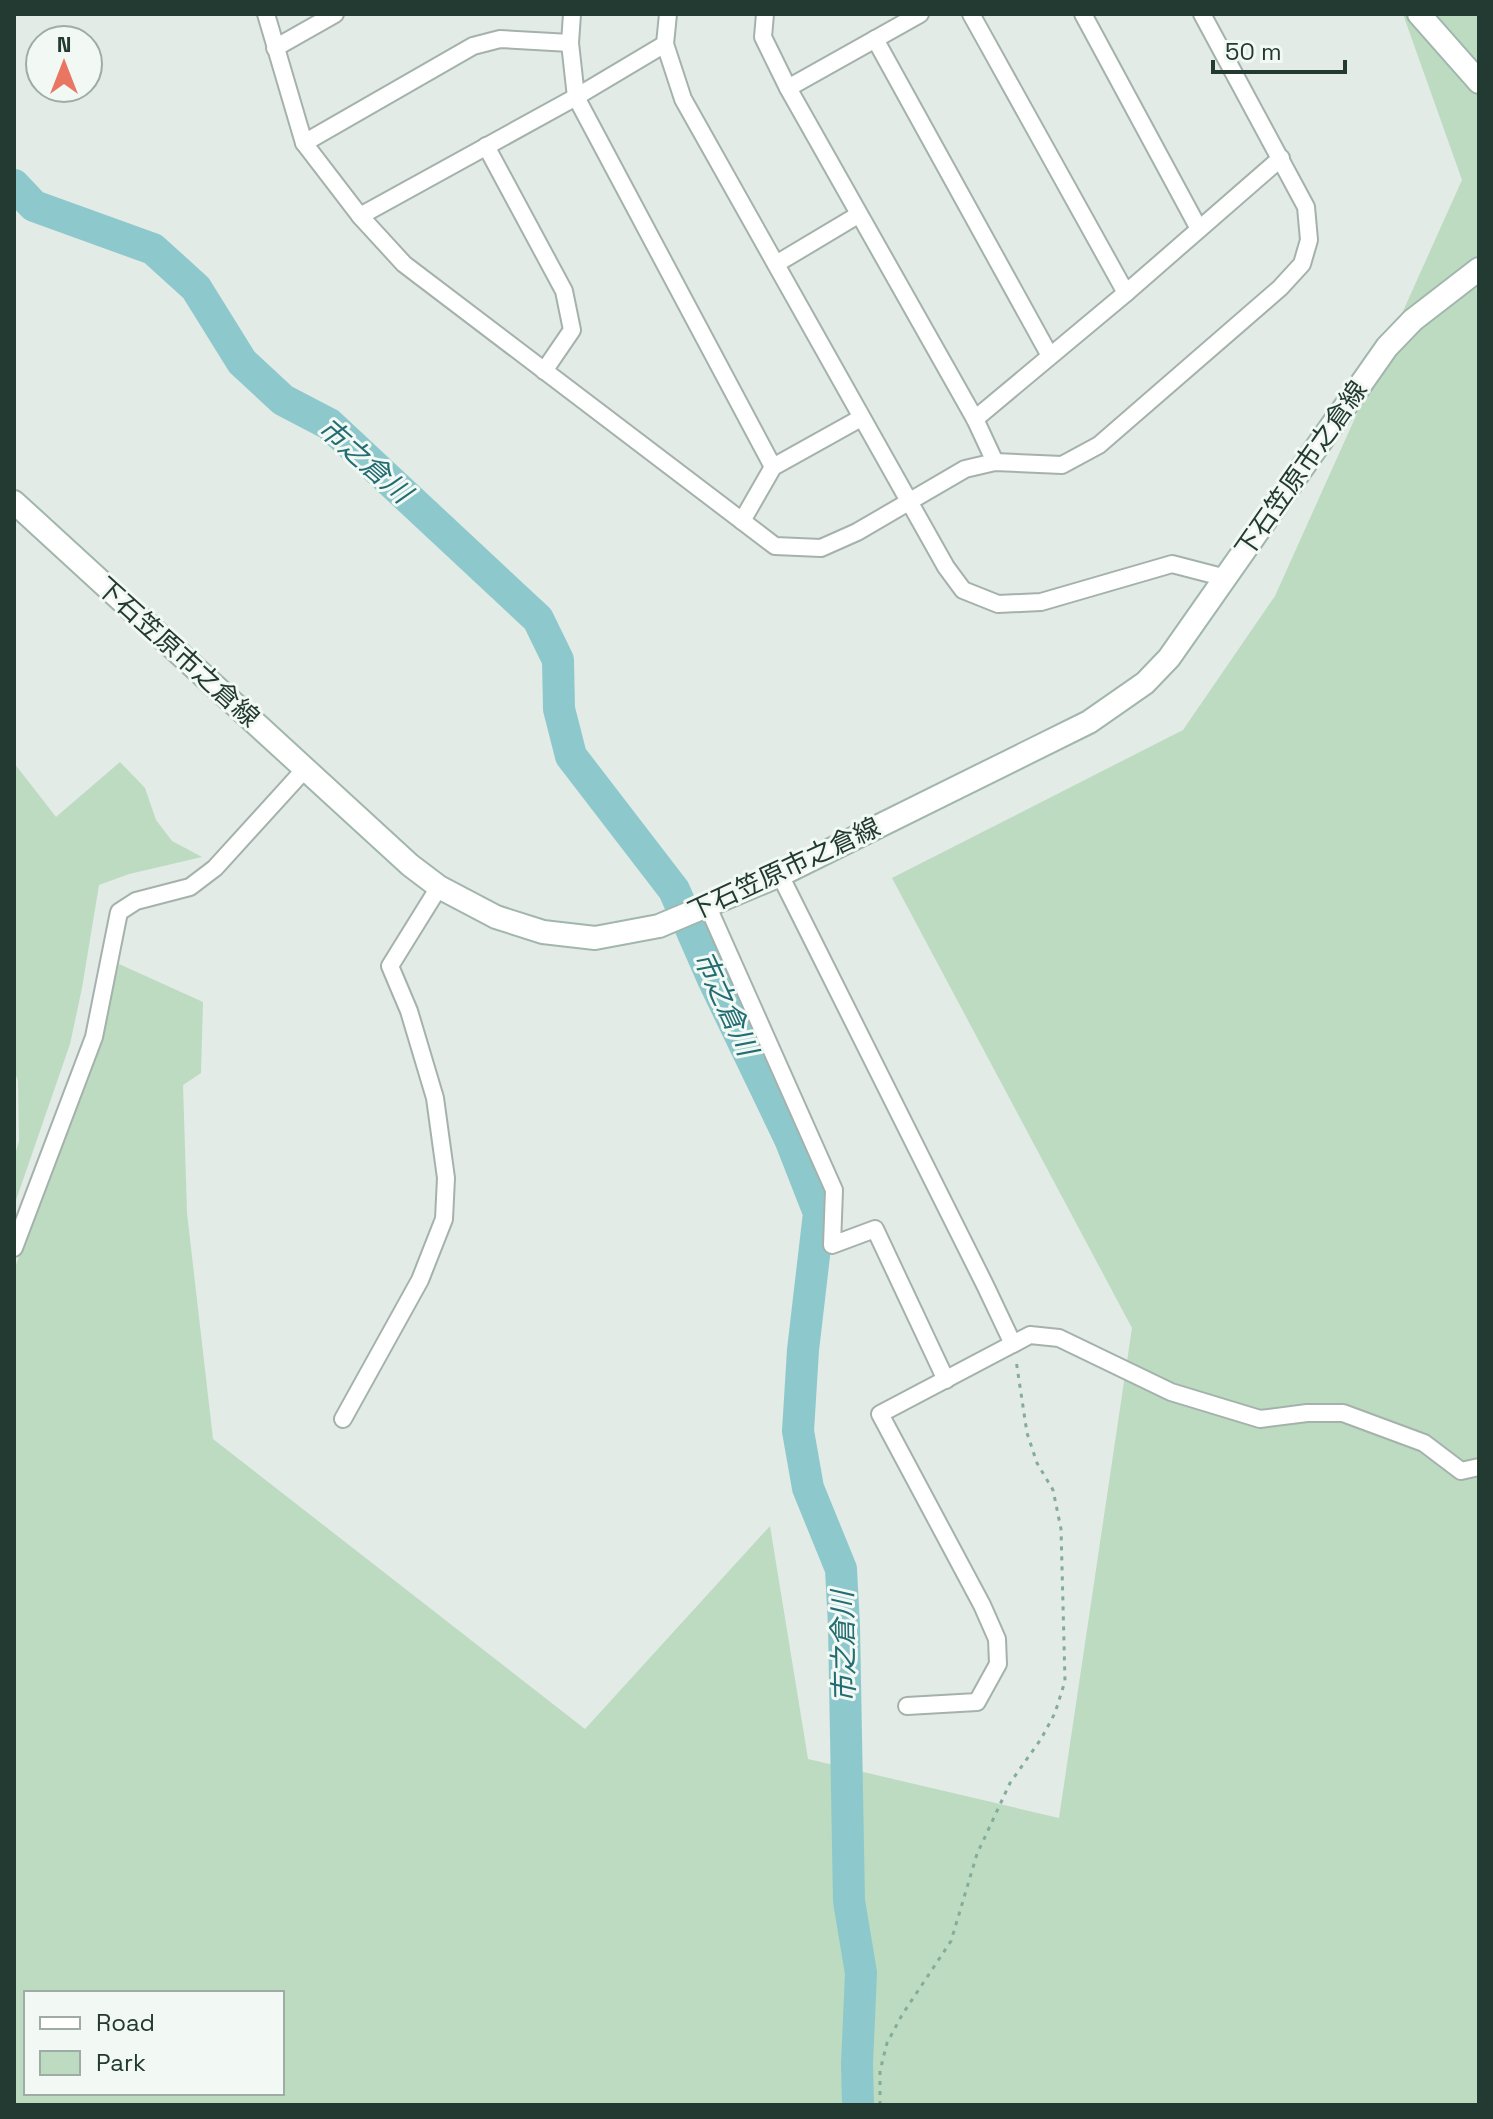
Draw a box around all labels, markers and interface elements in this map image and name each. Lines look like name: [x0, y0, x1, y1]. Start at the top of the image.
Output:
north arrow: [24, 24, 104, 104]
scale bar: [1213, 24, 1345, 74]
text: N: [57, 30, 71, 58]
text: 50 m: [1225, 36, 1282, 67]
street label: 下石笠原市之倉線: [1227, 374, 1375, 564]
water label: 市之倉川: [311, 410, 421, 512]
street label: 下石笠原市之倉線: [89, 570, 267, 734]
street label: 下石笠原市之倉線: [683, 810, 885, 928]
water label: 市之倉川: [686, 945, 767, 1064]
water label: 市之倉川: [824, 1588, 862, 1703]
legend: [24, 1991, 284, 2095]
text: Road: [96, 2007, 155, 2038]
text: Park: [96, 2047, 146, 2078]

